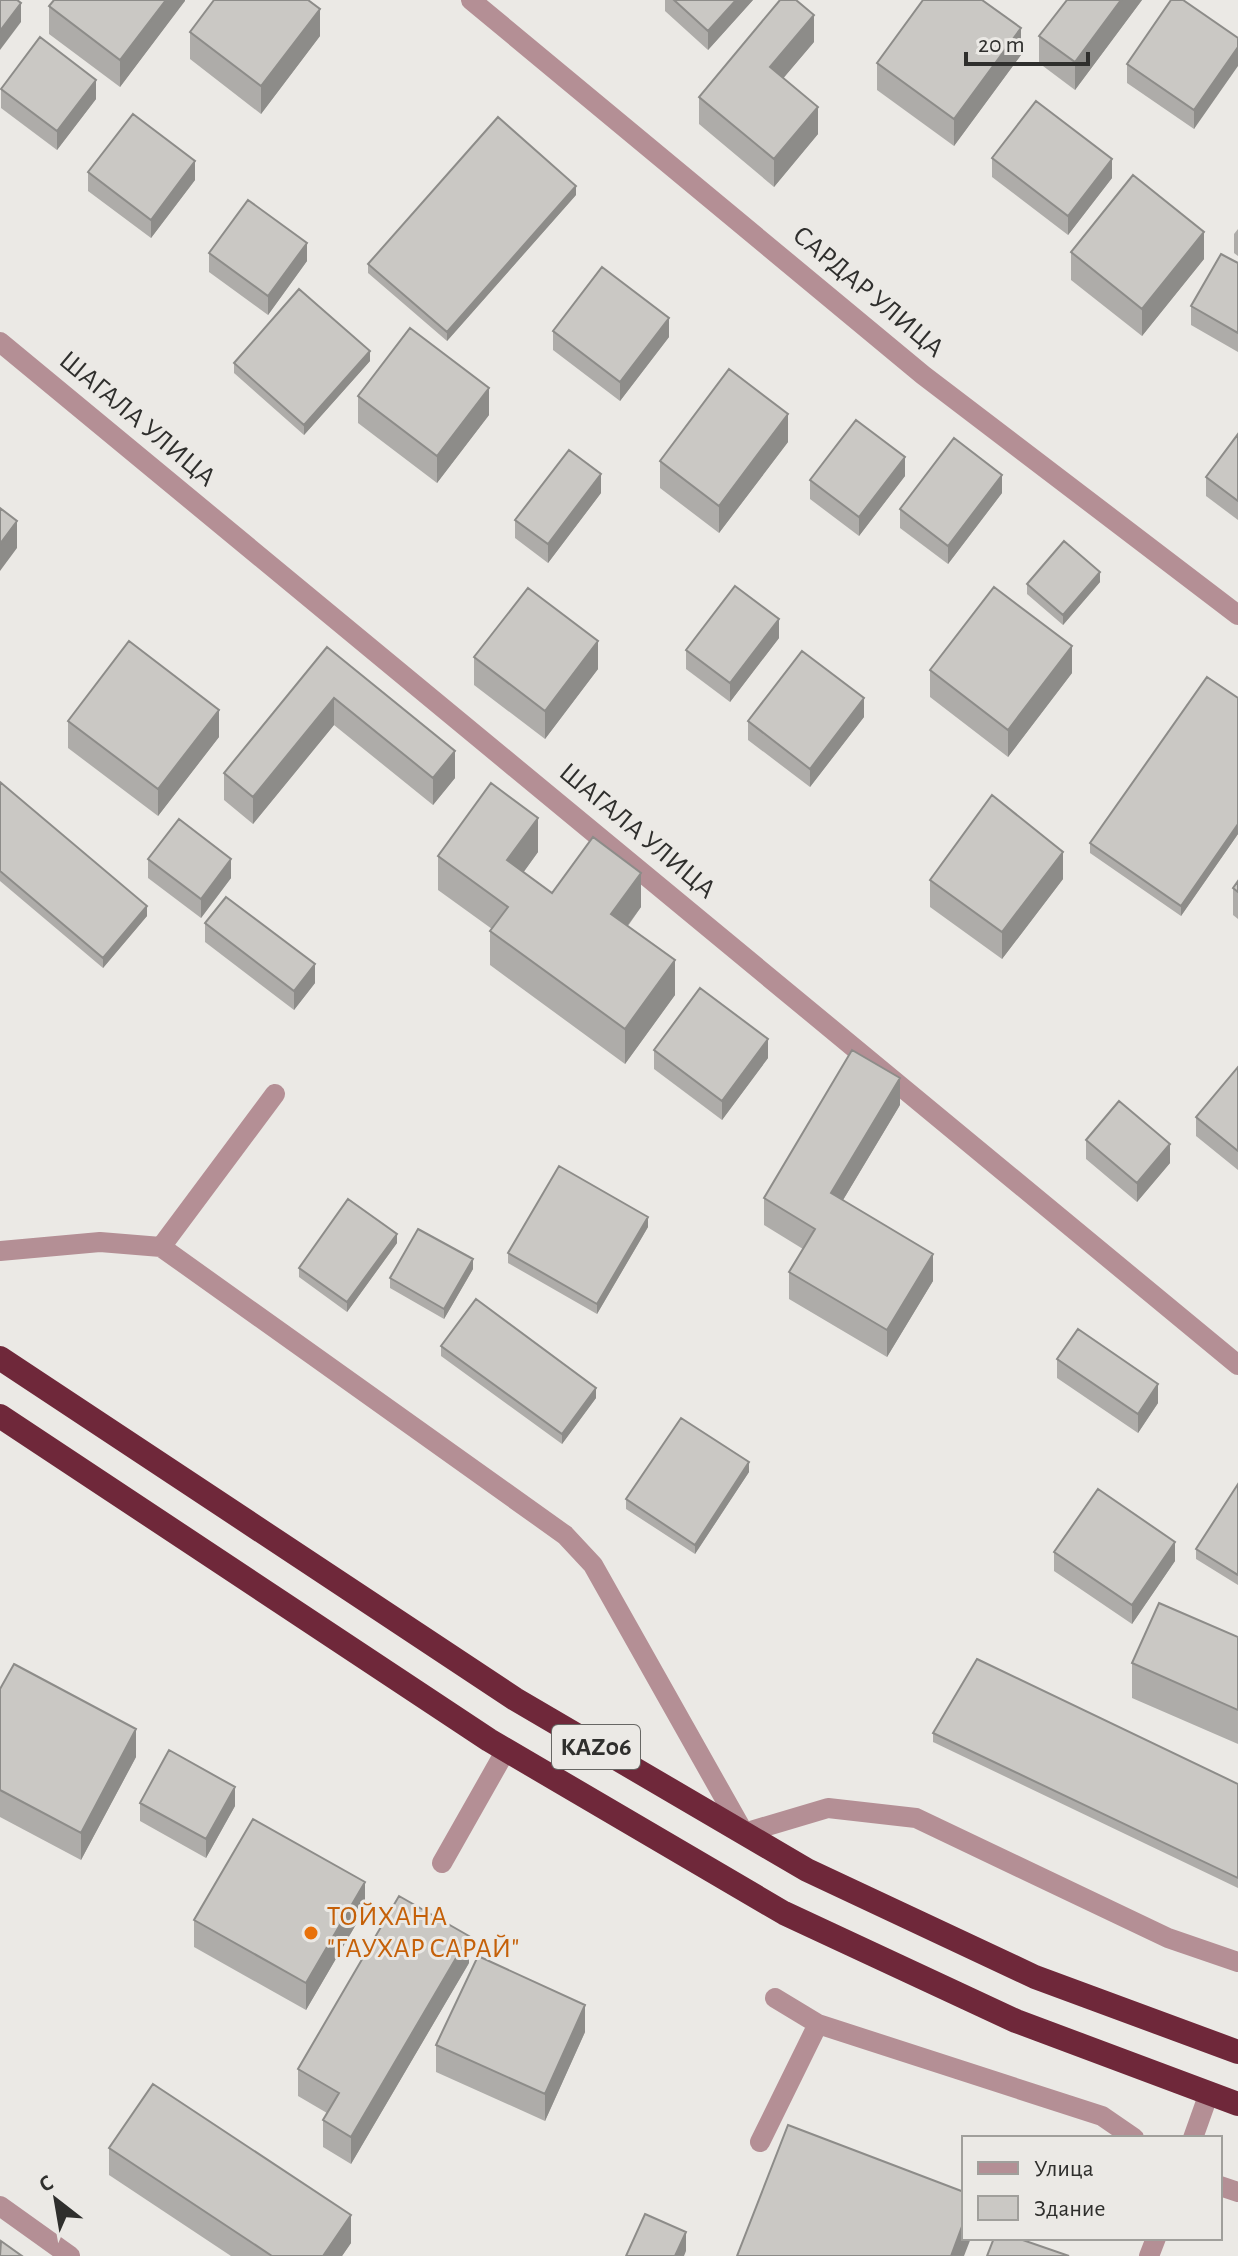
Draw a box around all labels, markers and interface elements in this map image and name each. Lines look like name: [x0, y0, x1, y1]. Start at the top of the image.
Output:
scale bar: [966, 16, 1088, 66]
text: 20 m: [978, 33, 1025, 57]
street label: САРДАР УЛИЦА: [787, 221, 949, 363]
street label: ШАГАЛА УЛИЦА: [54, 346, 220, 492]
street label: ШАГАЛА УЛИЦА: [554, 758, 720, 904]
road number: KАZ06: [552, 1725, 640, 1769]
place label: ТОЙХАНА "ГАУХАР САРАЙ": [327, 1902, 519, 1963]
marker: ТОЙХАНА "ГАУХАР САРАЙ": [302, 1924, 320, 1942]
legend: [962, 2136, 1222, 2240]
text: Улица: [1034, 2157, 1094, 2181]
north arrow: [16, 2160, 96, 2240]
text: С: [35, 2171, 57, 2196]
text: Здание: [1034, 2197, 1105, 2221]

